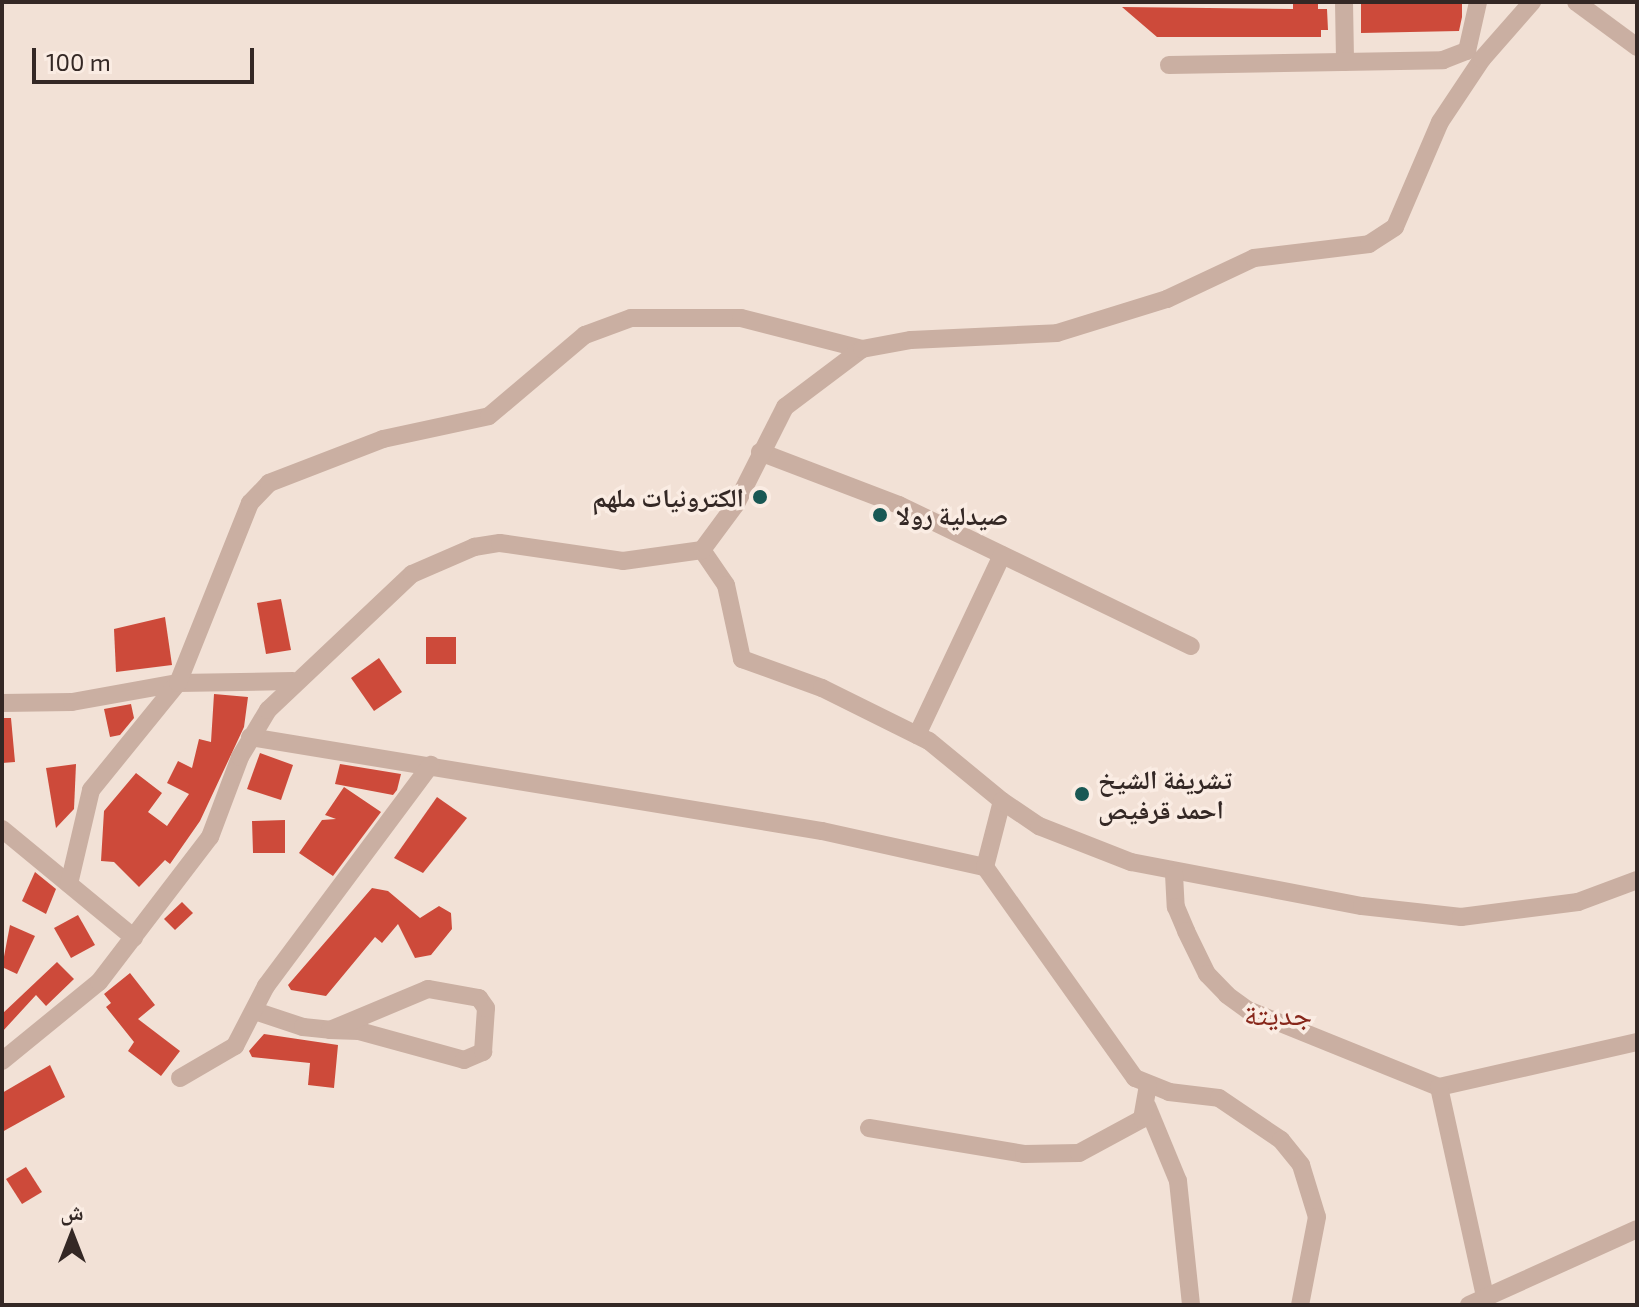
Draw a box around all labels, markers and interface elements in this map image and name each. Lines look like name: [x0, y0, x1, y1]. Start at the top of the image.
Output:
scale bar: [36, 32, 258, 82]
text: 100 m: [46, 47, 111, 76]
place label: الكترونيات ملهم: [592, 481, 744, 513]
marker: الكترونيات ملهم: [751, 488, 769, 506]
place label: صيدلية رولا: [896, 499, 1008, 531]
marker: صيدلية رولا: [871, 506, 889, 524]
place label: تشريفة الشيخ احمد قرفيص: [1098, 763, 1232, 824]
marker: تشريفة الشيخ احمد قرفيص: [1073, 785, 1091, 803]
district label: جديتة: [1244, 995, 1312, 1031]
north arrow: [32, 1195, 112, 1275]
text: ش: [60, 1198, 84, 1224]

